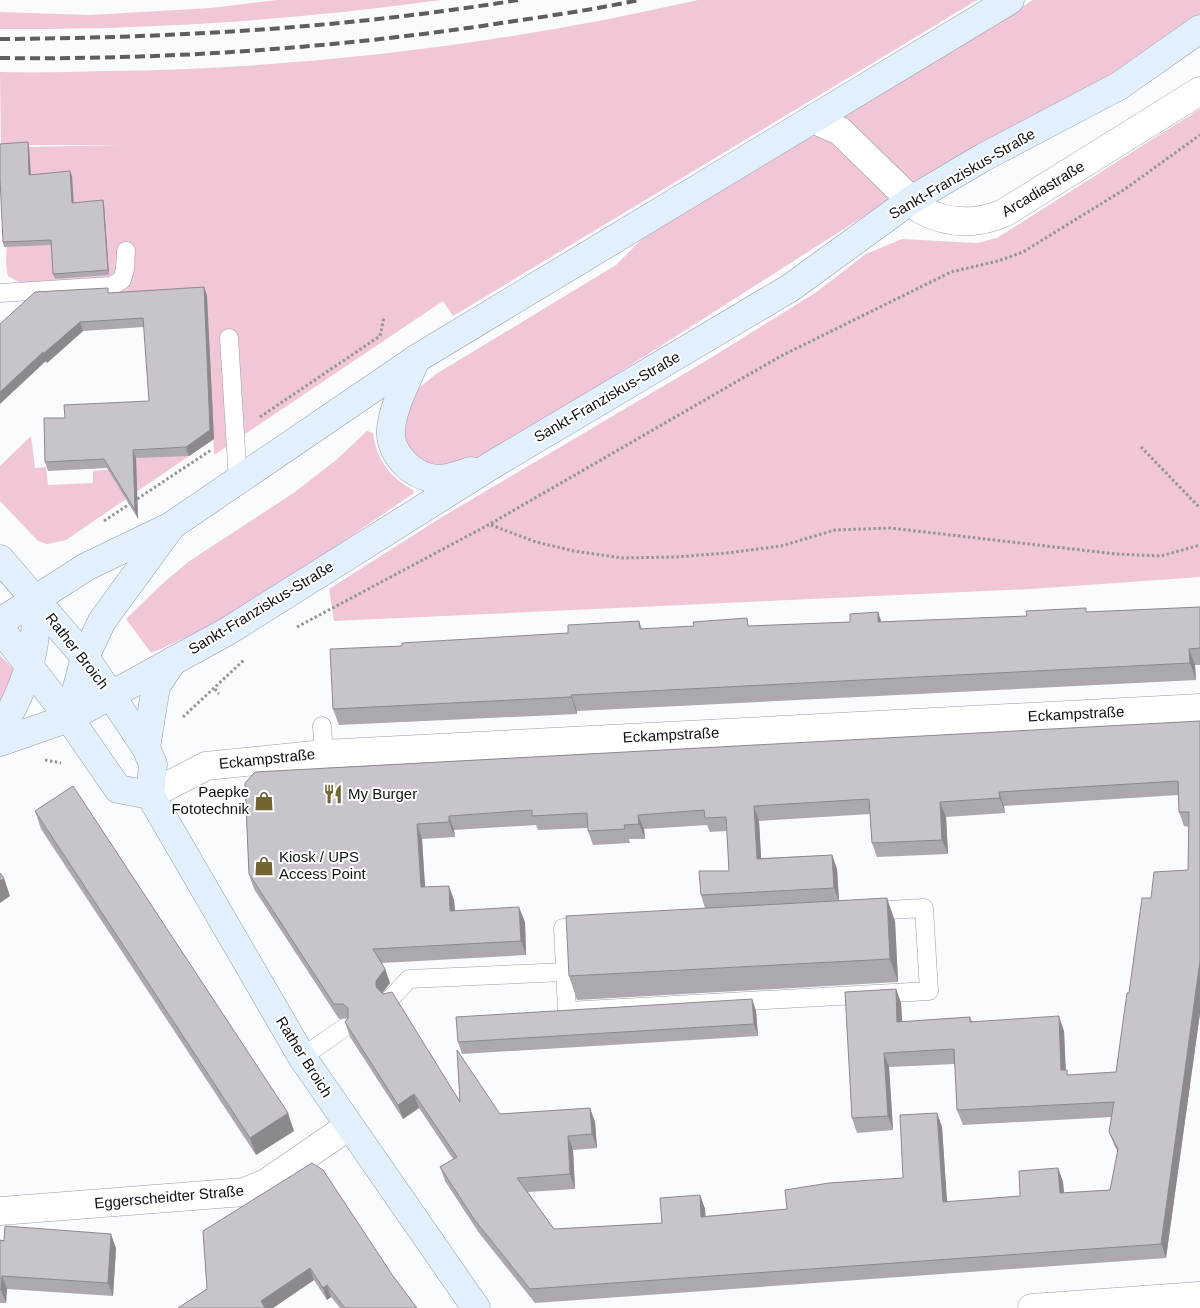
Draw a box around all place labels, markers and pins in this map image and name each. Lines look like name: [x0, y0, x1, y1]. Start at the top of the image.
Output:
place label: Paepke Fototechnik: [171, 783, 249, 817]
restaurant icon: My Burger: [322, 783, 344, 805]
place label: My Burger: [348, 785, 417, 802]
shop icon: Paepke Fototechnik: [253, 790, 275, 812]
place label: Kiosk / UPS Access Point: [279, 848, 367, 882]
shop icon: Kiosk / UPS Access Point: [253, 855, 275, 877]

